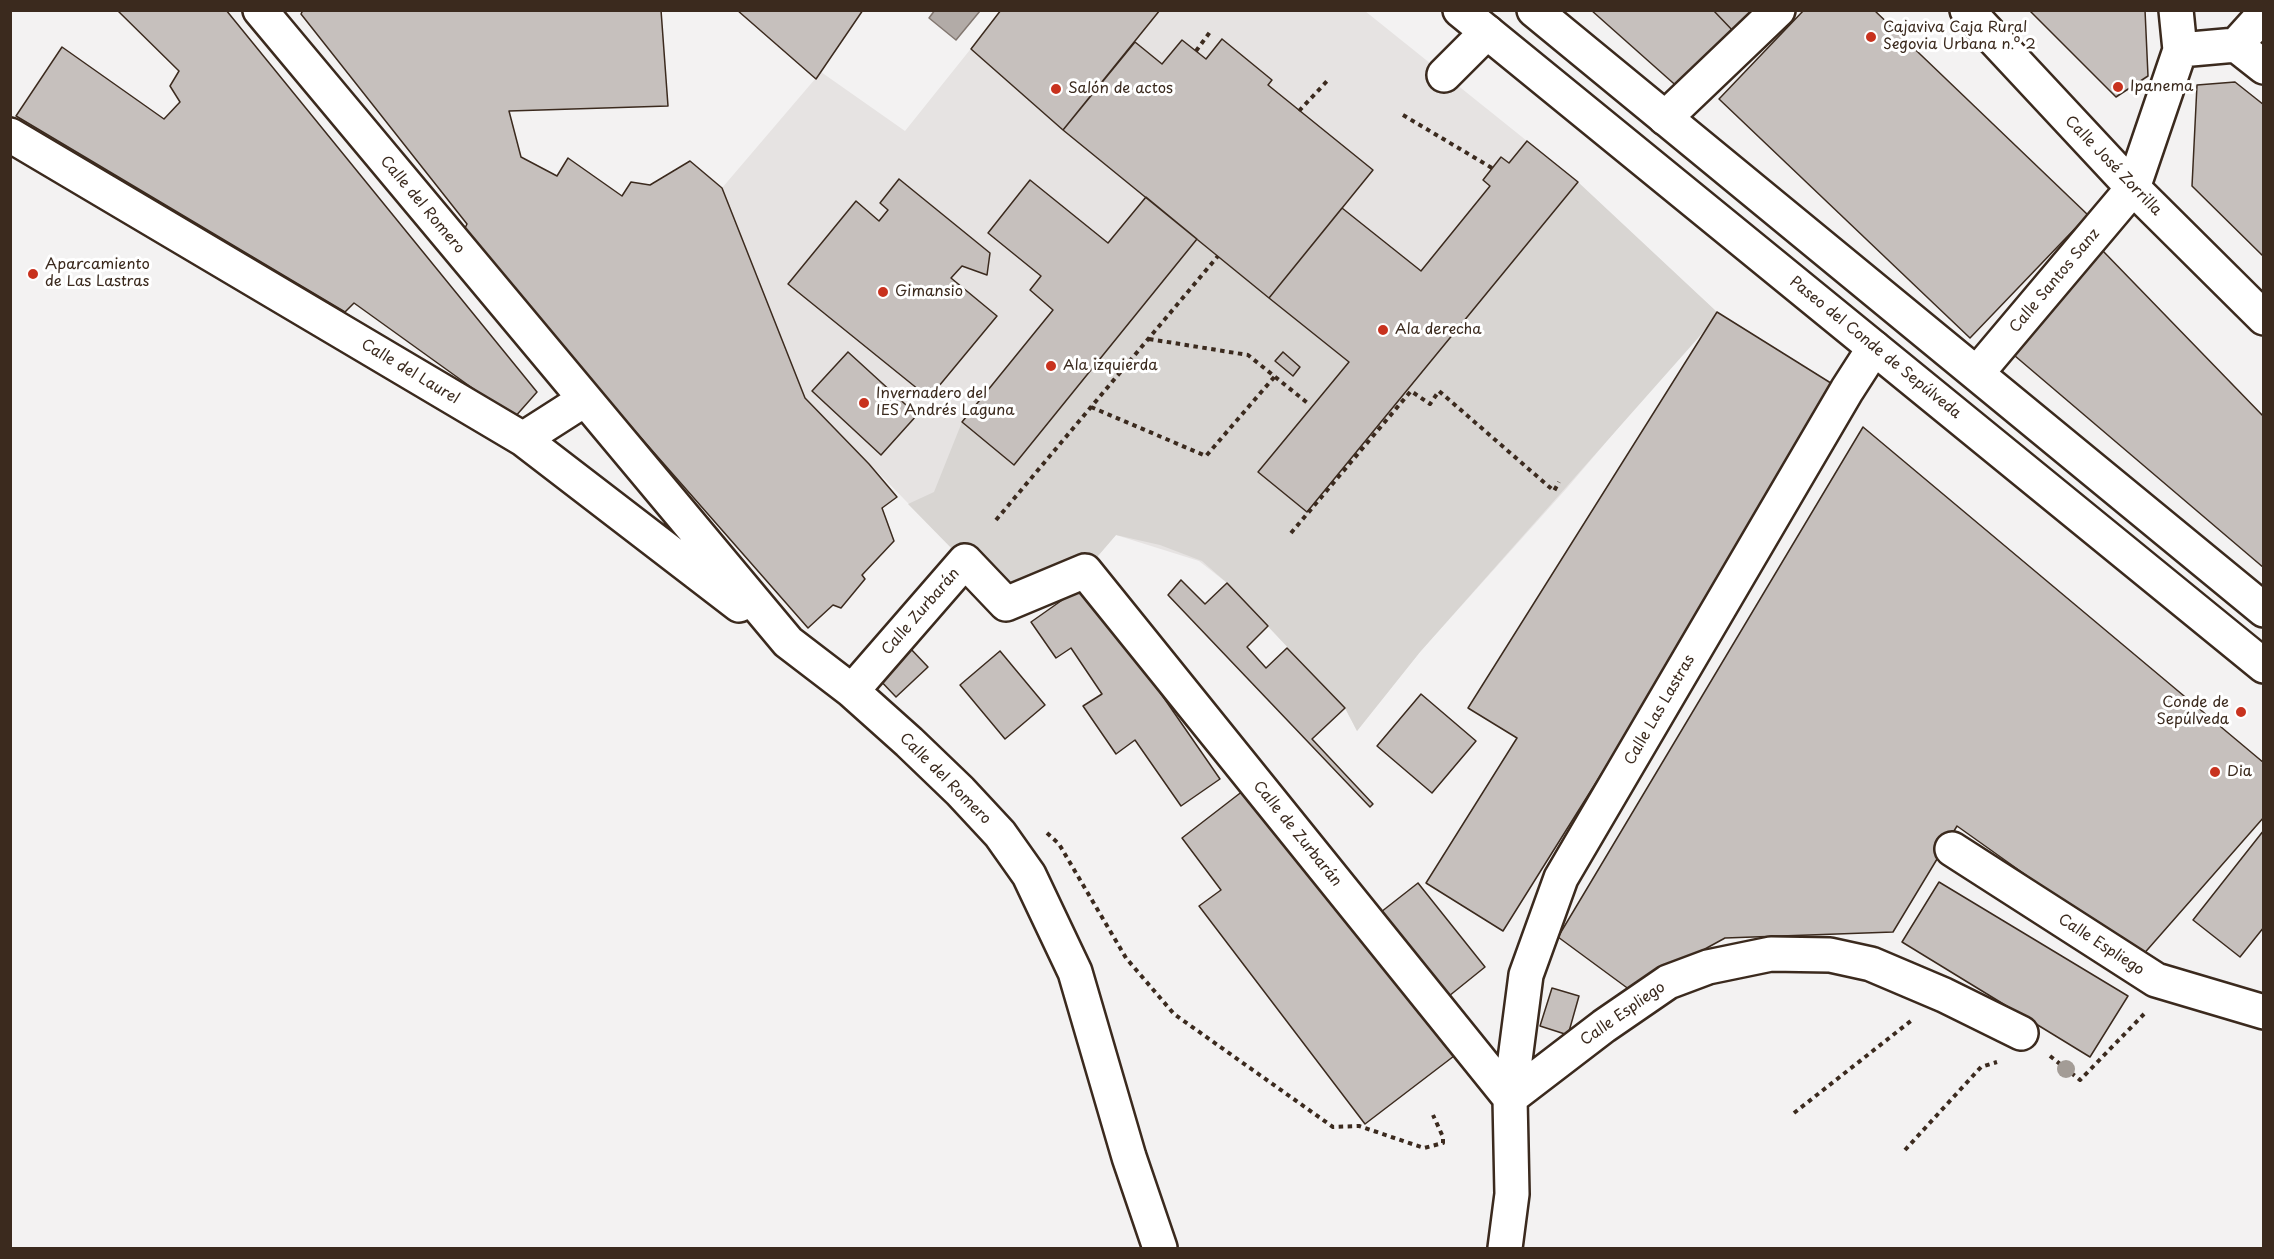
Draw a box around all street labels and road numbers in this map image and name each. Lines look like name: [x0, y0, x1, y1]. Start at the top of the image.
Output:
street label: Calle José Zorrilla: [2061, 112, 2165, 220]
street label: Calle del Romero: [376, 153, 468, 257]
street label: Calle Santos Sanz: [2006, 225, 2104, 337]
street label: Paseo del Conde de Sepúlveda: [1785, 273, 1965, 423]
street label: Calle del Laurel: [358, 336, 462, 408]
street label: Calle Zurbarán: [878, 565, 964, 659]
street label: Calle Las Lastras: [1621, 652, 1699, 768]
street label: Calle del Romero: [896, 730, 994, 828]
street label: Calle de Zurbarán: [1249, 778, 1345, 890]
street label: Calle Espliego: [2055, 911, 2147, 979]
street label: Calle Espliego: [1577, 978, 1669, 1050]

